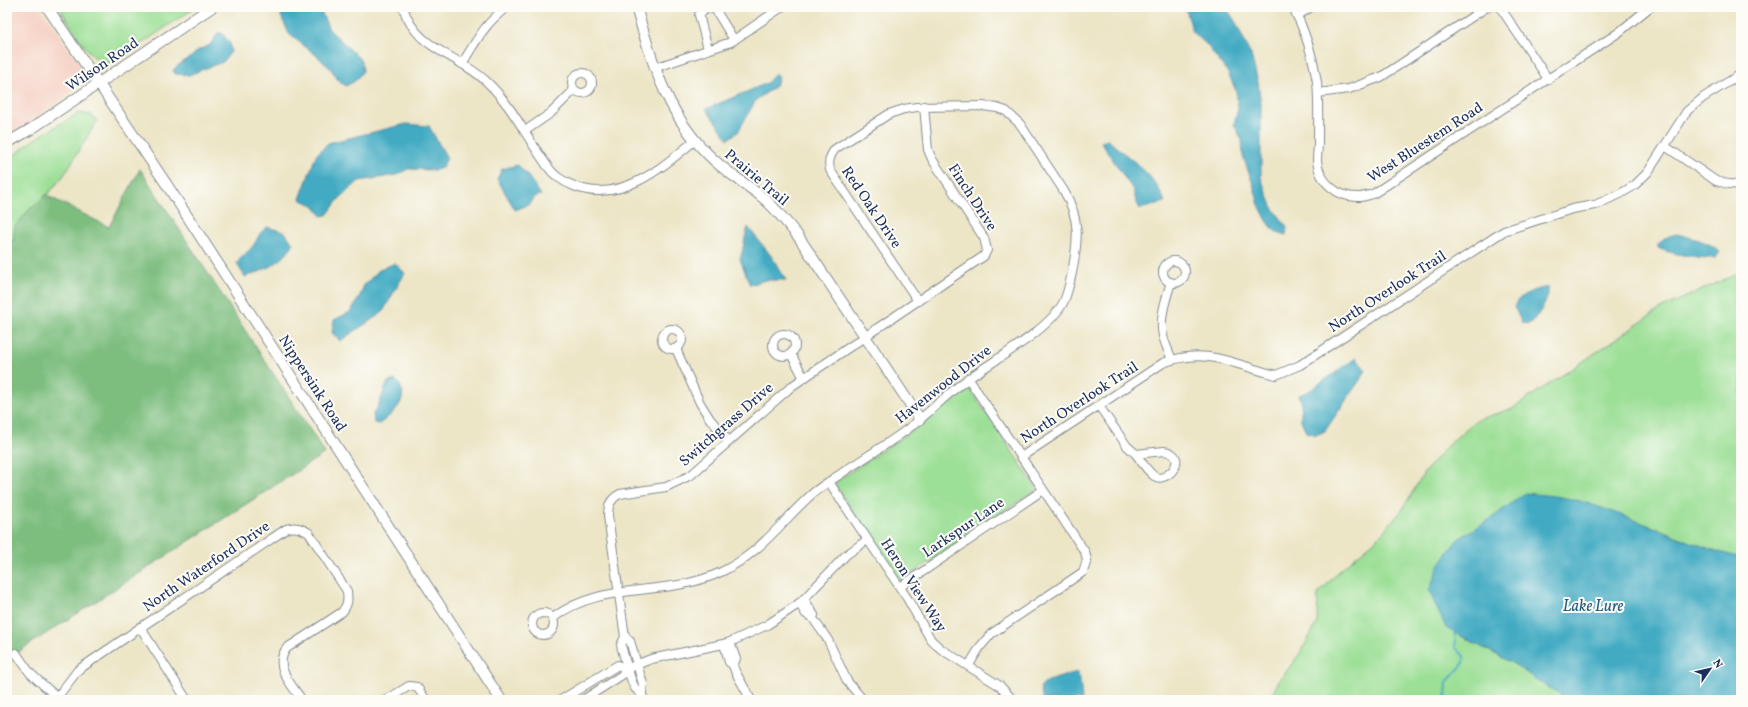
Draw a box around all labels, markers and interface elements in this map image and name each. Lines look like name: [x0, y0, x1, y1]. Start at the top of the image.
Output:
street label: Wilson Road: [62, 33, 143, 97]
street label: West Bluestem Road: [1364, 98, 1488, 189]
street label: Prairie Trail: [719, 145, 793, 211]
street label: Finch Drive: [942, 160, 1001, 236]
street label: Red Oak Drive: [836, 163, 906, 253]
street label: North Overlook Trail: [1325, 246, 1451, 338]
street label: Nippersink Road: [273, 331, 351, 436]
street label: Havenwood Drive: [891, 341, 997, 429]
street label: North Overlook Trail: [1017, 357, 1143, 449]
street label: Switchgrass Drive: [675, 378, 779, 472]
street label: Larkspur Lane: [919, 493, 1009, 564]
street label: North Waterford Drive: [139, 517, 275, 618]
street label: Heron View Way: [875, 535, 951, 637]
water label: Lake Lure: [1563, 596, 1623, 618]
north arrow: [1690, 649, 1730, 689]
text: N: [1709, 657, 1726, 672]

